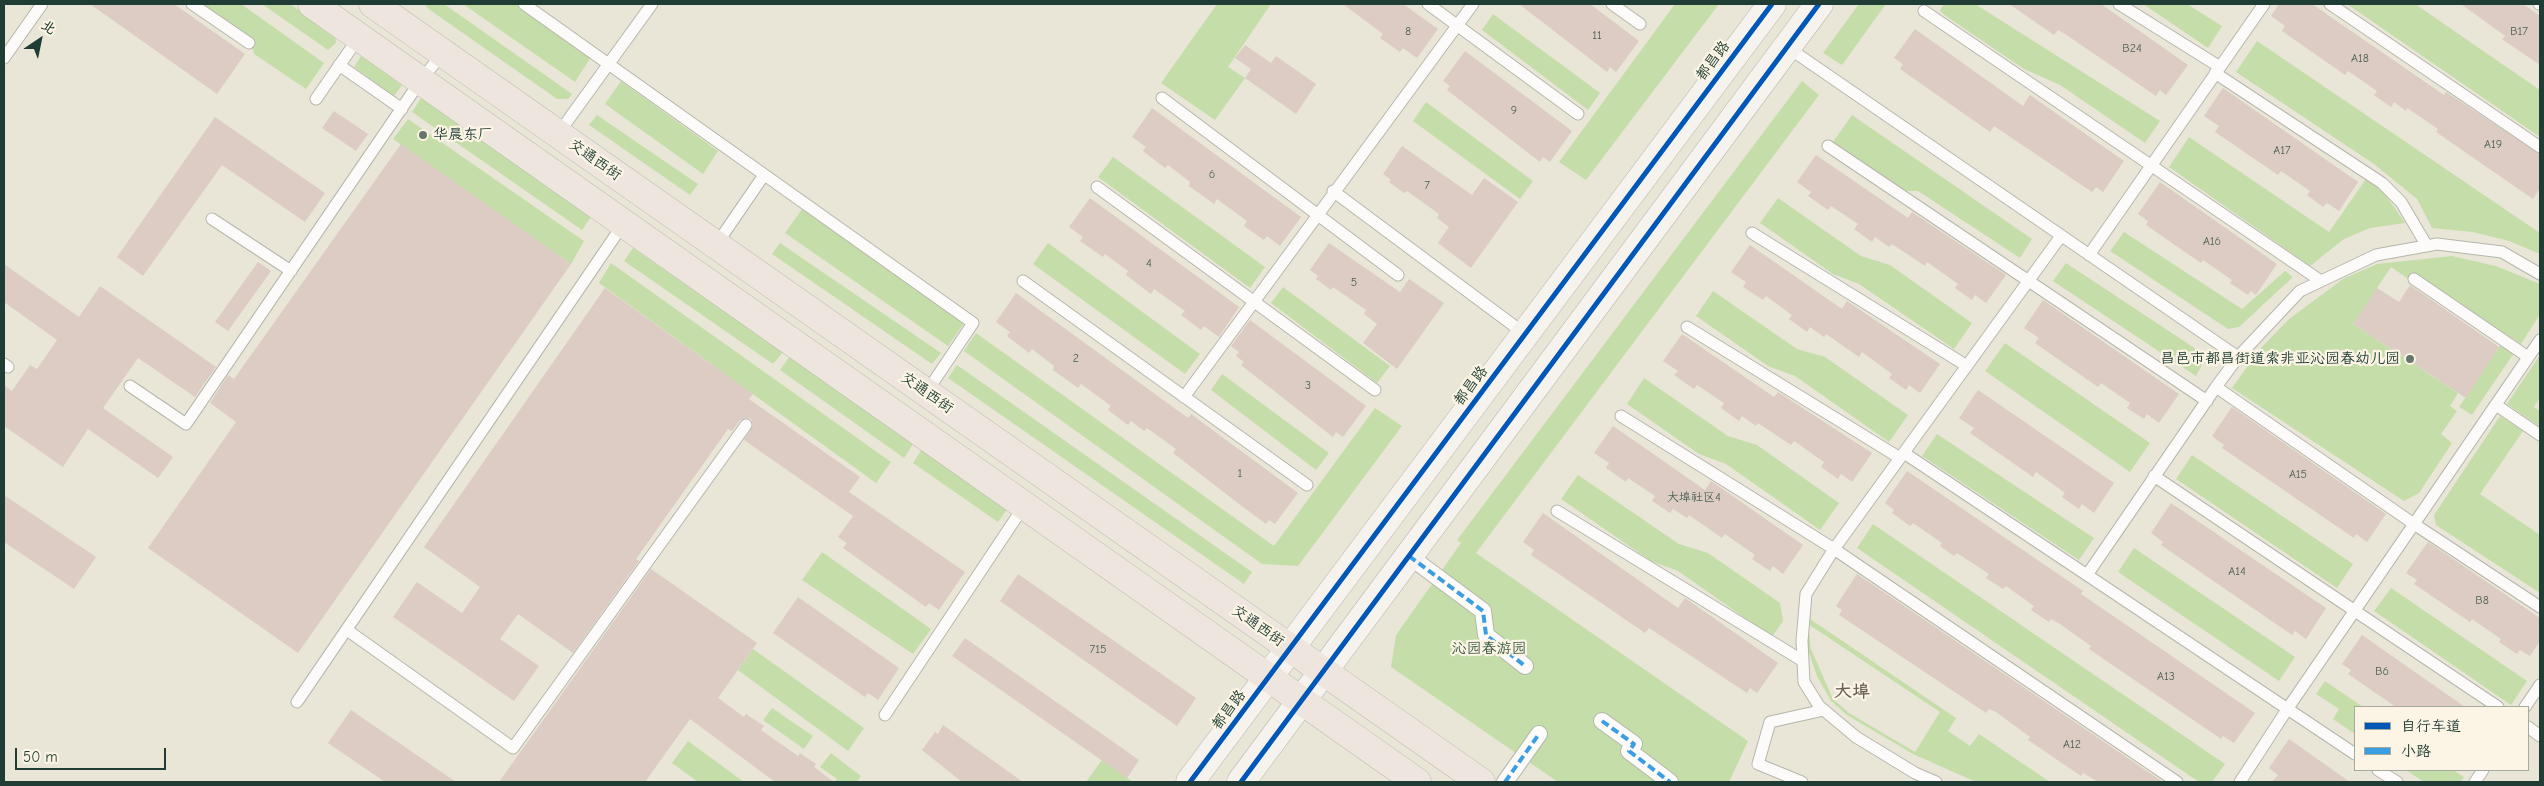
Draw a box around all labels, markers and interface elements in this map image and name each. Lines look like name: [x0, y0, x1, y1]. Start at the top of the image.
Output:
north arrow: [15, 15, 65, 65]
text: 北: [38, 16, 59, 38]
house number: 8: [1405, 25, 1411, 39]
house number: B17: [2510, 25, 2528, 39]
house number: 11: [1592, 29, 1602, 43]
street label: 都昌路: [1692, 38, 1734, 84]
house number: B24: [2122, 42, 2142, 56]
house number: A18: [2351, 52, 2369, 66]
house number: 9: [1511, 104, 1517, 118]
place label: 华晨东厂: [433, 126, 493, 144]
marker: 华晨东厂: [417, 129, 429, 141]
street label: 交通西街: [565, 135, 625, 185]
house number: A19: [2484, 138, 2502, 152]
house number: A17: [2273, 144, 2291, 158]
house number: 6: [1209, 168, 1215, 182]
house number: 7: [1424, 179, 1430, 193]
house number: A16: [2203, 235, 2221, 249]
house number: 4: [1146, 257, 1152, 271]
house number: 5: [1351, 276, 1357, 290]
place label: 昌邑市都昌街道索非亚沁园春幼儿园: [2160, 350, 2400, 368]
house number: 2: [1073, 352, 1079, 366]
marker: 昌邑市都昌街道索非亚沁园春幼儿园: [2404, 353, 2416, 365]
street label: 都昌路: [1450, 363, 1492, 409]
street label: 交通西街: [897, 368, 957, 418]
house number: 3: [1305, 379, 1311, 393]
house number: 1: [1238, 467, 1242, 481]
house number: A15: [2289, 468, 2307, 482]
house number: 大埠社区4: [1667, 491, 1721, 505]
house number: A14: [2228, 565, 2246, 579]
house number: B8: [2475, 594, 2489, 608]
street label: 交通西街: [1228, 601, 1288, 651]
park label: 沁园春游园: [1452, 640, 1526, 658]
house number: 715: [1090, 643, 1106, 657]
house number: B6: [2375, 665, 2389, 679]
house number: A13: [2157, 670, 2175, 684]
district label: 大埠: [1834, 681, 1870, 703]
street label: 都昌路: [1208, 687, 1250, 733]
legend: [2354, 706, 2529, 771]
text: 自行车道: [2401, 717, 2461, 735]
scale bar: [18, 738, 169, 770]
house number: A12: [2063, 738, 2081, 752]
text: 小路: [2401, 742, 2431, 760]
text: 50 m: [23, 748, 58, 766]

